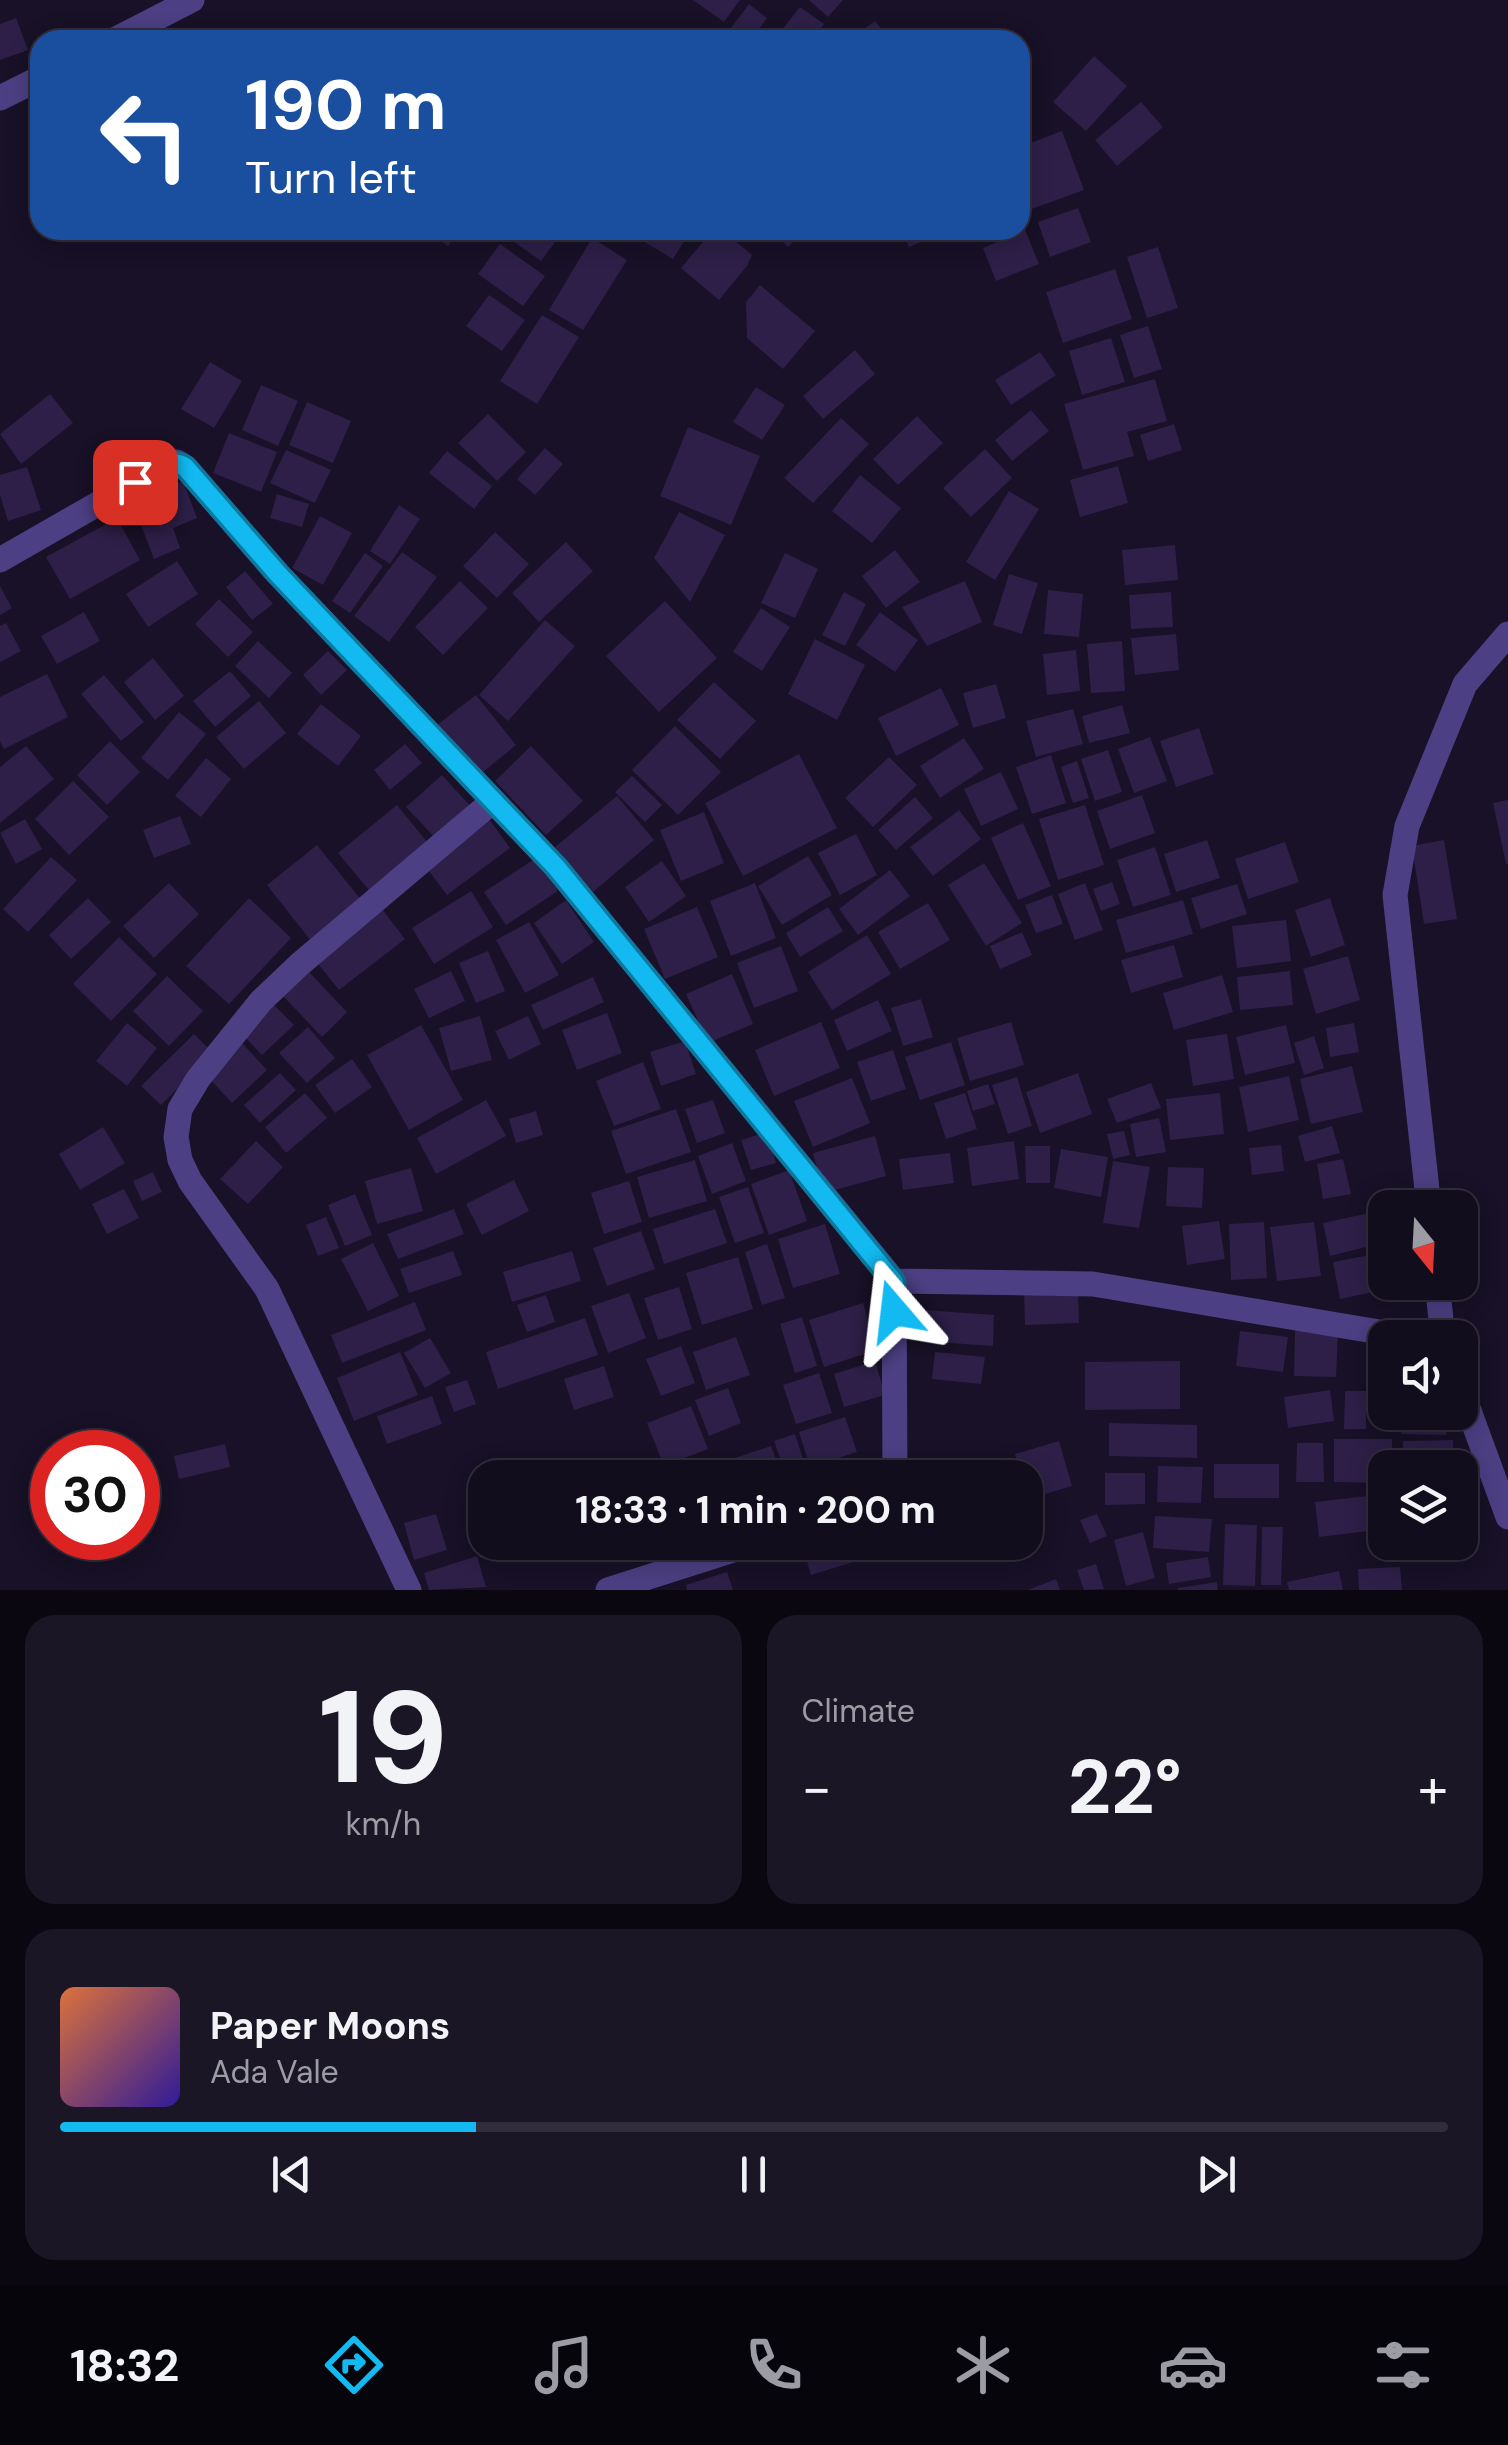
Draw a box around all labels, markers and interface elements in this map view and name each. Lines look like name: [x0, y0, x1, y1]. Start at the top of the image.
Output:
text: 190 m: [245, 60, 447, 151]
icon: left: [80, 70, 210, 200]
text: Turn left: [245, 148, 417, 207]
pin: [93, 440, 178, 525]
icon: arrive: [108, 455, 163, 510]
north arrow: [1368, 1190, 1478, 1300]
map controls: [1368, 1190, 1478, 1560]
position arrow: [842, 1259, 946, 1363]
button: sound: [1368, 1320, 1478, 1430]
speed limit sign: 30: [30, 1430, 160, 1560]
button: layers: [1368, 1450, 1478, 1560]
text: 18:33 · 1 min · 200 m: [575, 1485, 936, 1535]
text: 19: [318, 1653, 448, 1822]
text: Climate: [802, 1690, 915, 1732]
text: 22°: [1068, 1739, 1182, 1836]
text: −: [802, 1752, 832, 1824]
text: +: [1418, 1752, 1448, 1824]
text: km/h: [345, 1803, 421, 1845]
text: Paper Moons: [210, 2001, 450, 2051]
text: Ada Vale: [210, 2051, 339, 2093]
icon: previous: [264, 2147, 319, 2202]
icon: pause: [726, 2147, 781, 2202]
icon: next: [1189, 2147, 1244, 2202]
icon: directions: [319, 2330, 389, 2400]
icon: music: [529, 2330, 599, 2400]
icon: phone: [739, 2330, 809, 2400]
icon: climate: [948, 2330, 1018, 2400]
icon: car: [1158, 2330, 1228, 2400]
icon: filters: [1368, 2330, 1438, 2400]
text: 18:32: [70, 2336, 179, 2395]

